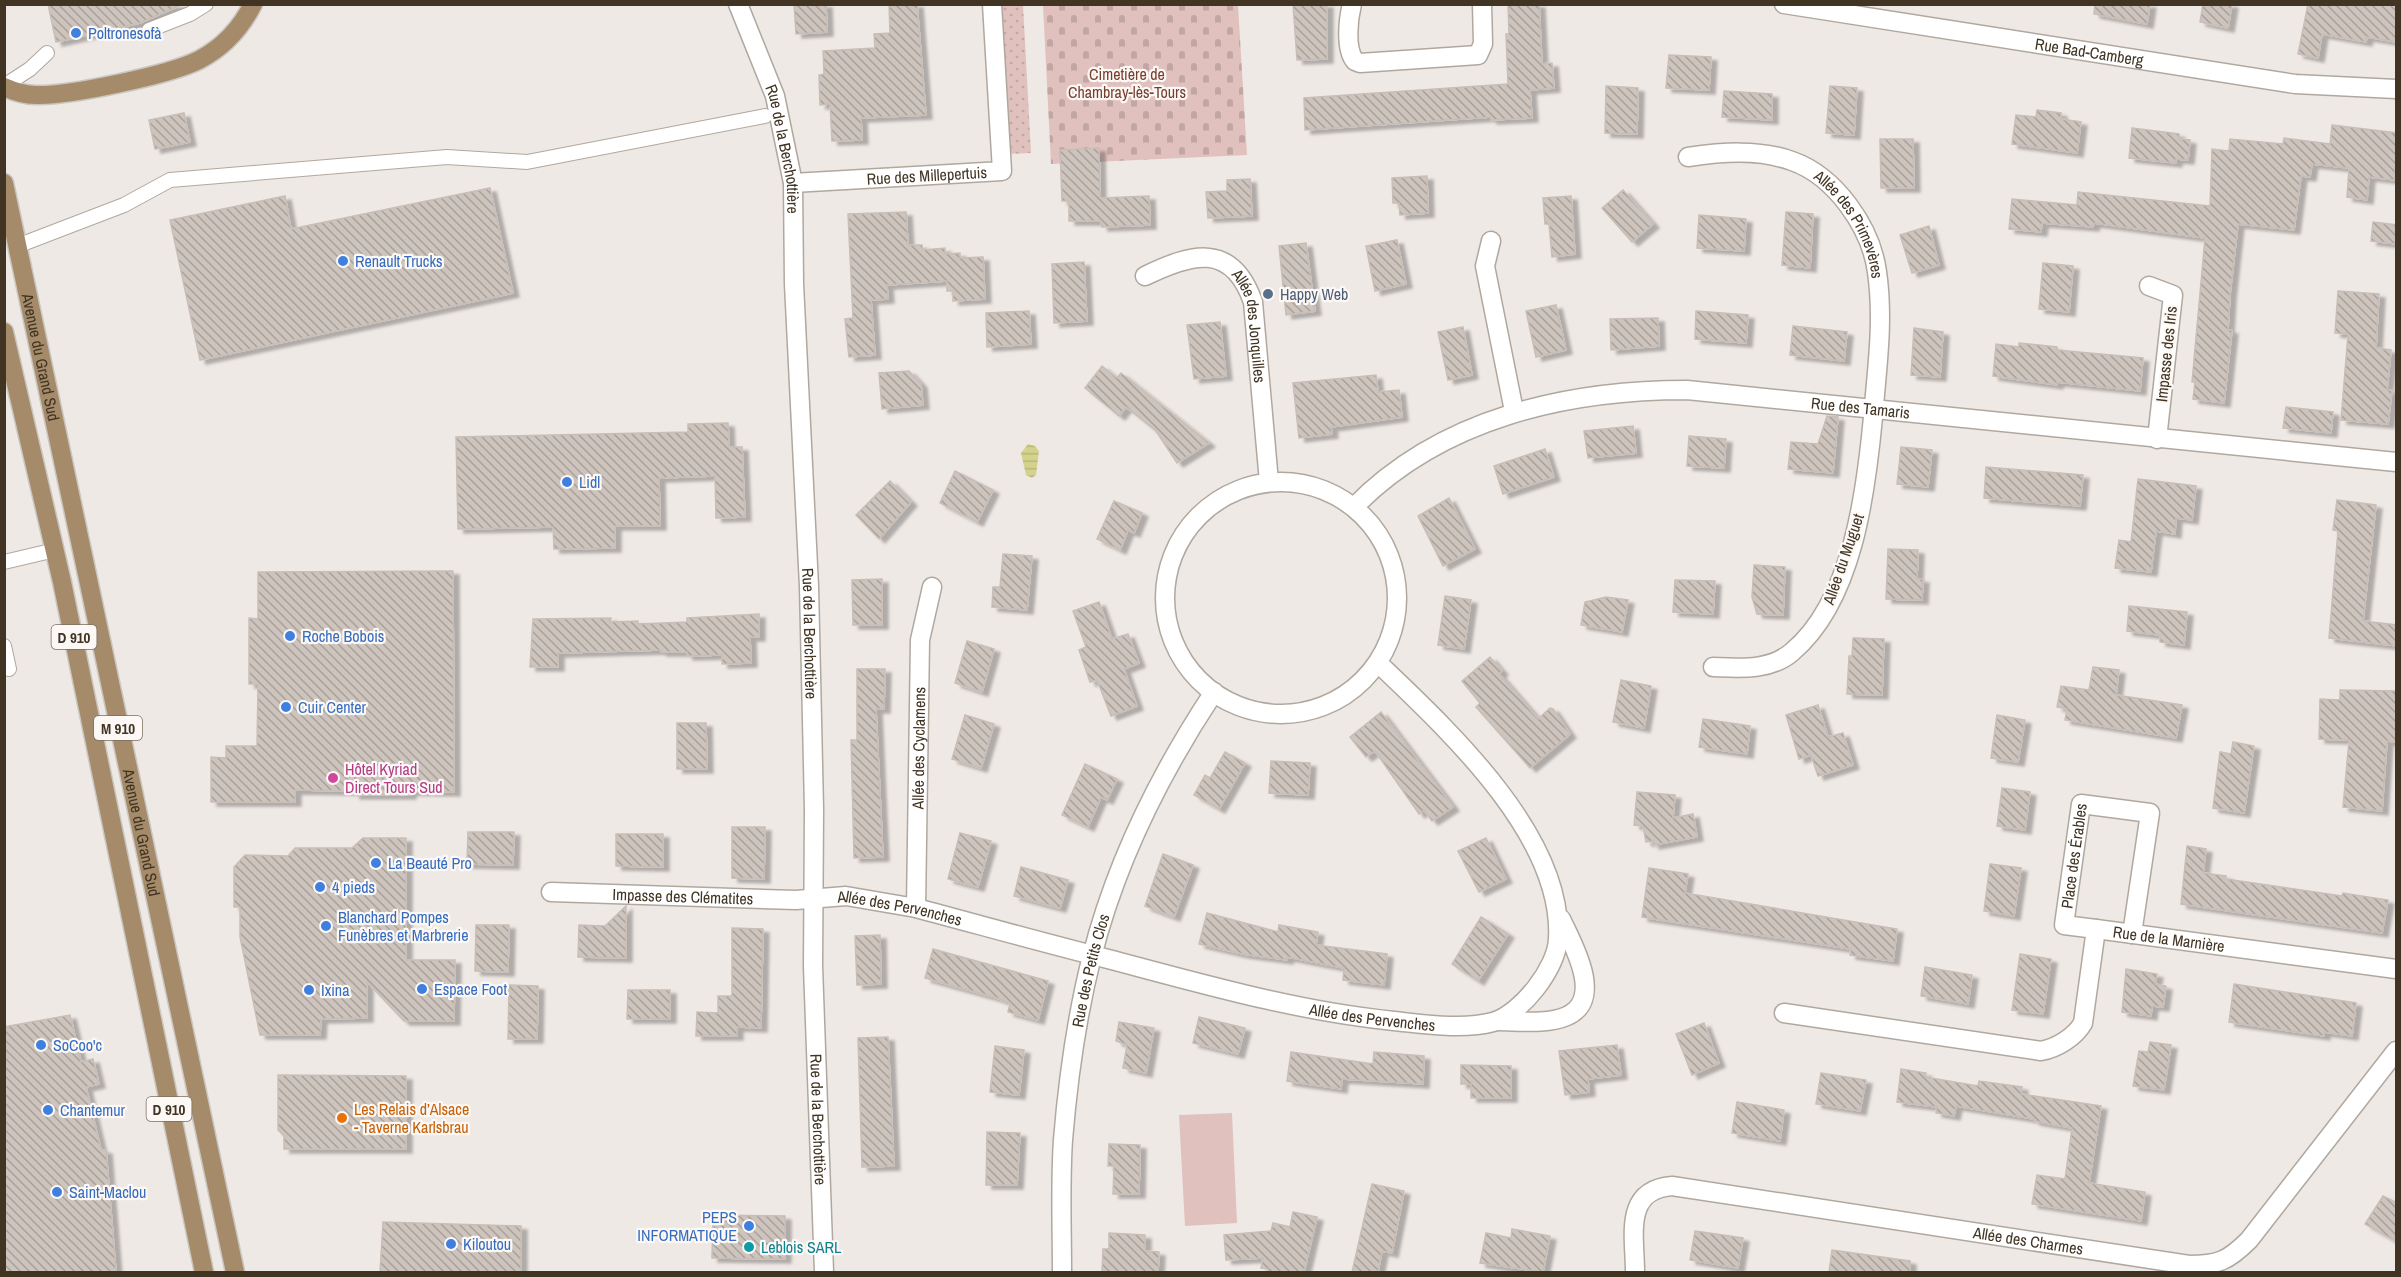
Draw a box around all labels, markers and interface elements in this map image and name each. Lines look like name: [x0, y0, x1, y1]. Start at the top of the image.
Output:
place label: Poltronesofà: [88, 22, 162, 44]
marker: Poltronesofà: [69, 26, 83, 40]
street label: Rue Bad-Camberg: [2034, 32, 2146, 71]
park label: Cimetière de Chambray-lès-Tours: [1068, 63, 1186, 103]
street label: Rue de la Berchottière: [760, 81, 804, 214]
street label: Rue des Millepertuis: [866, 161, 988, 190]
street label: Allée des Primevères: [1809, 164, 1889, 280]
place label: Renault Trucks: [355, 250, 443, 272]
marker: Renault Trucks: [336, 254, 350, 268]
street label: Allée des Jonquilles: [1227, 263, 1271, 384]
place label: Happy Web: [1280, 283, 1348, 305]
marker: Happy Web: [1261, 287, 1275, 301]
street label: Avenue du Grand Sud: [17, 290, 65, 423]
street label: Impasse des Iris: [2150, 305, 2182, 403]
street label: Rue des Tamaris: [1810, 392, 1911, 424]
place label: Lidl: [579, 471, 600, 493]
marker: Lidl: [560, 475, 574, 489]
street label: Allée du Muguet: [1817, 510, 1869, 608]
street label: Rue de la Berchottière: [797, 567, 823, 700]
road number: D 910: [52, 625, 97, 649]
place label: Roche Bobois: [302, 625, 384, 647]
marker: Roche Bobois: [283, 629, 297, 643]
street label: Allée des Cyclamens: [906, 687, 930, 810]
place label: Cuir Center: [298, 696, 366, 718]
marker: Cuir Center: [279, 700, 293, 714]
road number: M 910: [94, 716, 142, 740]
place label: Hôtel Kyriad Direct Tours Sud: [345, 758, 443, 798]
street label: Avenue du Grand Sud: [117, 766, 166, 898]
marker: Hôtel Kyriad Direct Tours Sud: [326, 771, 340, 785]
street label: Place des Érables: [2055, 802, 2092, 910]
place label: La Beauté Pro: [388, 852, 472, 874]
marker: La Beauté Pro: [369, 856, 383, 870]
place label: 4 pieds: [332, 876, 375, 898]
marker: 4 pieds: [313, 880, 327, 894]
street label: Impasse des Clématites: [612, 883, 754, 910]
street label: Allée des Pervenches: [835, 885, 964, 931]
place label: Blanchard Pompes Funèbres et Marbrerie: [338, 906, 469, 946]
street label: Rue des Petits Clos: [1066, 911, 1115, 1029]
marker: Blanchard Pompes Funèbres et Marbrerie: [319, 919, 333, 933]
street label: Rue de la Marnière: [2112, 920, 2226, 957]
place label: Espace Foot: [434, 978, 507, 1000]
place label: Ixina: [321, 979, 350, 1001]
marker: Espace Foot: [415, 982, 429, 996]
marker: Ixina: [302, 983, 316, 997]
street label: Allée des Pervenches: [1306, 998, 1436, 1036]
place label: SoCoo'c: [53, 1034, 103, 1056]
marker: SoCoo'c: [34, 1038, 48, 1052]
street label: Rue de la Berchottière: [805, 1053, 832, 1186]
road number: D 910: [146, 1097, 192, 1121]
place label: Les Relais d’Alsace - Taverne Karlsbrau: [354, 1098, 469, 1138]
place label: Chantemur: [60, 1099, 126, 1121]
marker: Chantemur: [41, 1103, 55, 1117]
marker: Les Relais d’Alsace - Taverne Karlsbrau: [335, 1111, 349, 1125]
place label: Saint-Maclou: [69, 1181, 146, 1203]
marker: Saint-Maclou: [50, 1185, 64, 1199]
place label: PEPS INFORMATIQUE: [637, 1206, 737, 1246]
marker: PEPS INFORMATIQUE: [742, 1219, 756, 1233]
street label: Allée des Charmes: [1971, 1221, 2085, 1260]
place label: Kiloutou: [463, 1233, 511, 1255]
place label: Leblois SARL: [761, 1236, 842, 1258]
marker: Kiloutou: [444, 1237, 458, 1251]
marker: Leblois SARL: [742, 1240, 756, 1254]

